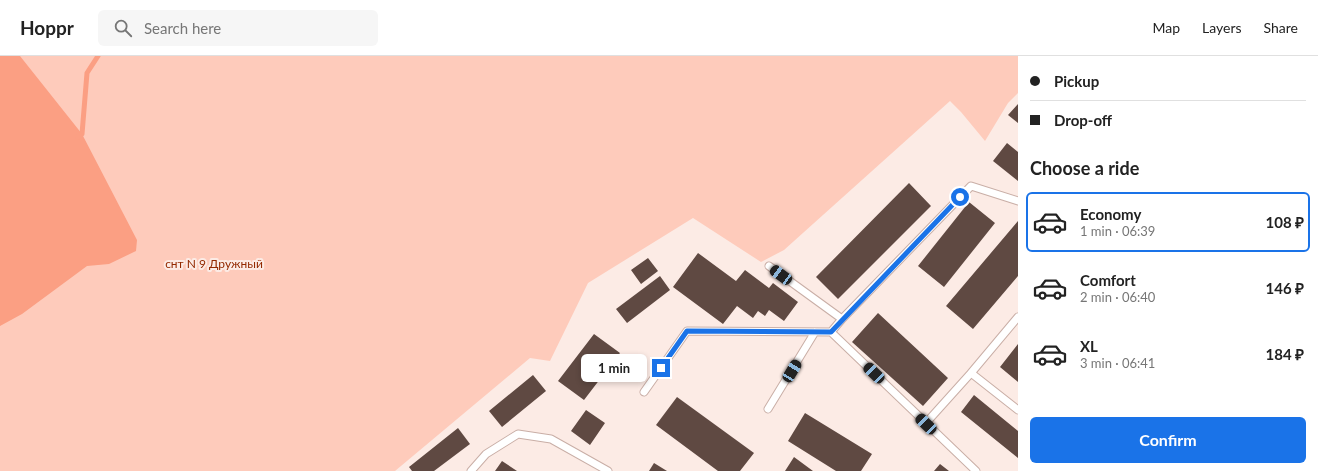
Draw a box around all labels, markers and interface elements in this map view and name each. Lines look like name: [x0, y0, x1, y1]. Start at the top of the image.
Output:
search box: [98, 10, 378, 46]
text: Hoppr: [20, 16, 74, 39]
icon: search: [112, 17, 134, 39]
text: Search here: [144, 19, 221, 37]
text: Map: [1152, 19, 1180, 36]
text: Layers: [1202, 19, 1242, 36]
text: Share: [1264, 19, 1298, 36]
text: Pickup: [1054, 72, 1099, 90]
text: Drop-off: [1054, 111, 1112, 129]
text: Choose a ride: [1030, 157, 1139, 179]
route start: [951, 188, 969, 206]
icon: car: [1032, 204, 1068, 240]
text: Economy: [1080, 205, 1141, 223]
text: 108 ₽: [1266, 213, 1304, 231]
text: 1 min · 06:39: [1080, 223, 1155, 239]
park label: снт N 9 Дружный: [165, 256, 263, 271]
car: [768, 263, 794, 287]
icon: car: [1032, 270, 1068, 306]
text: Comfort: [1080, 271, 1136, 289]
text: 146 ₽: [1266, 279, 1304, 297]
text: 2 min · 06:40: [1080, 289, 1155, 305]
icon: car: [1032, 336, 1068, 372]
text: XL: [1080, 337, 1098, 355]
text: 184 ₽: [1266, 345, 1304, 363]
callout: 1 min: [581, 354, 647, 382]
text: 3 min · 06:41: [1080, 355, 1155, 371]
car: [781, 358, 803, 384]
route end: [652, 359, 670, 377]
text: 1 min: [598, 360, 630, 376]
car: [861, 360, 887, 386]
car: [913, 411, 939, 437]
button: Confirm: [1030, 417, 1306, 463]

